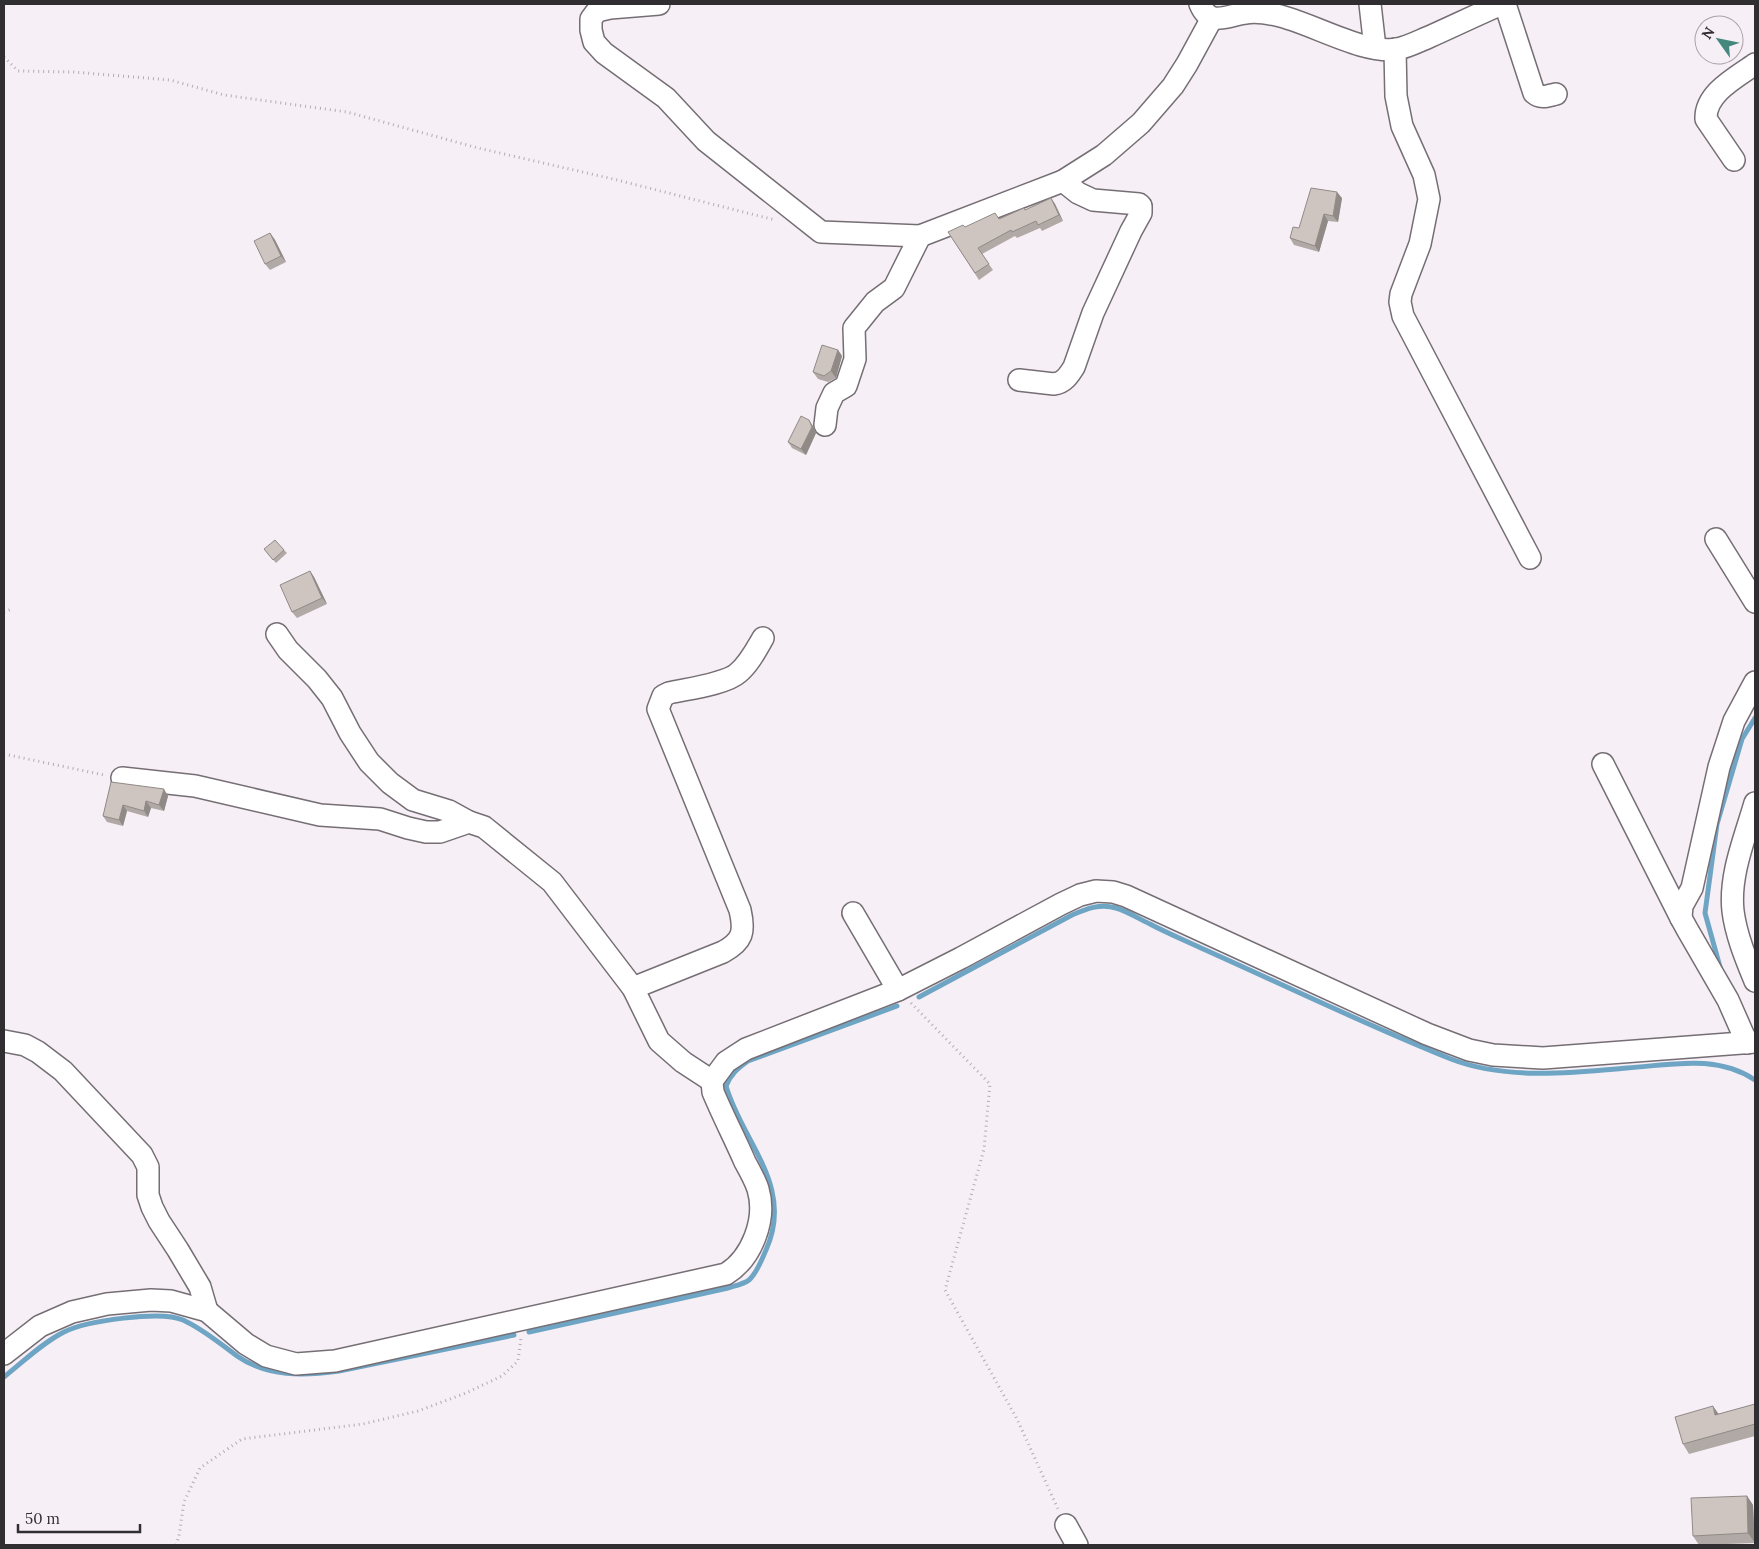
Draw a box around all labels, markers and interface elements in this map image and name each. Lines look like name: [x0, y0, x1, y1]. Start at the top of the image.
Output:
north arrow: [1694, 15, 1744, 65]
text: N: [1698, 23, 1719, 42]
scale bar: [18, 1502, 140, 1534]
text: 50 m: [25, 1509, 60, 1528]

